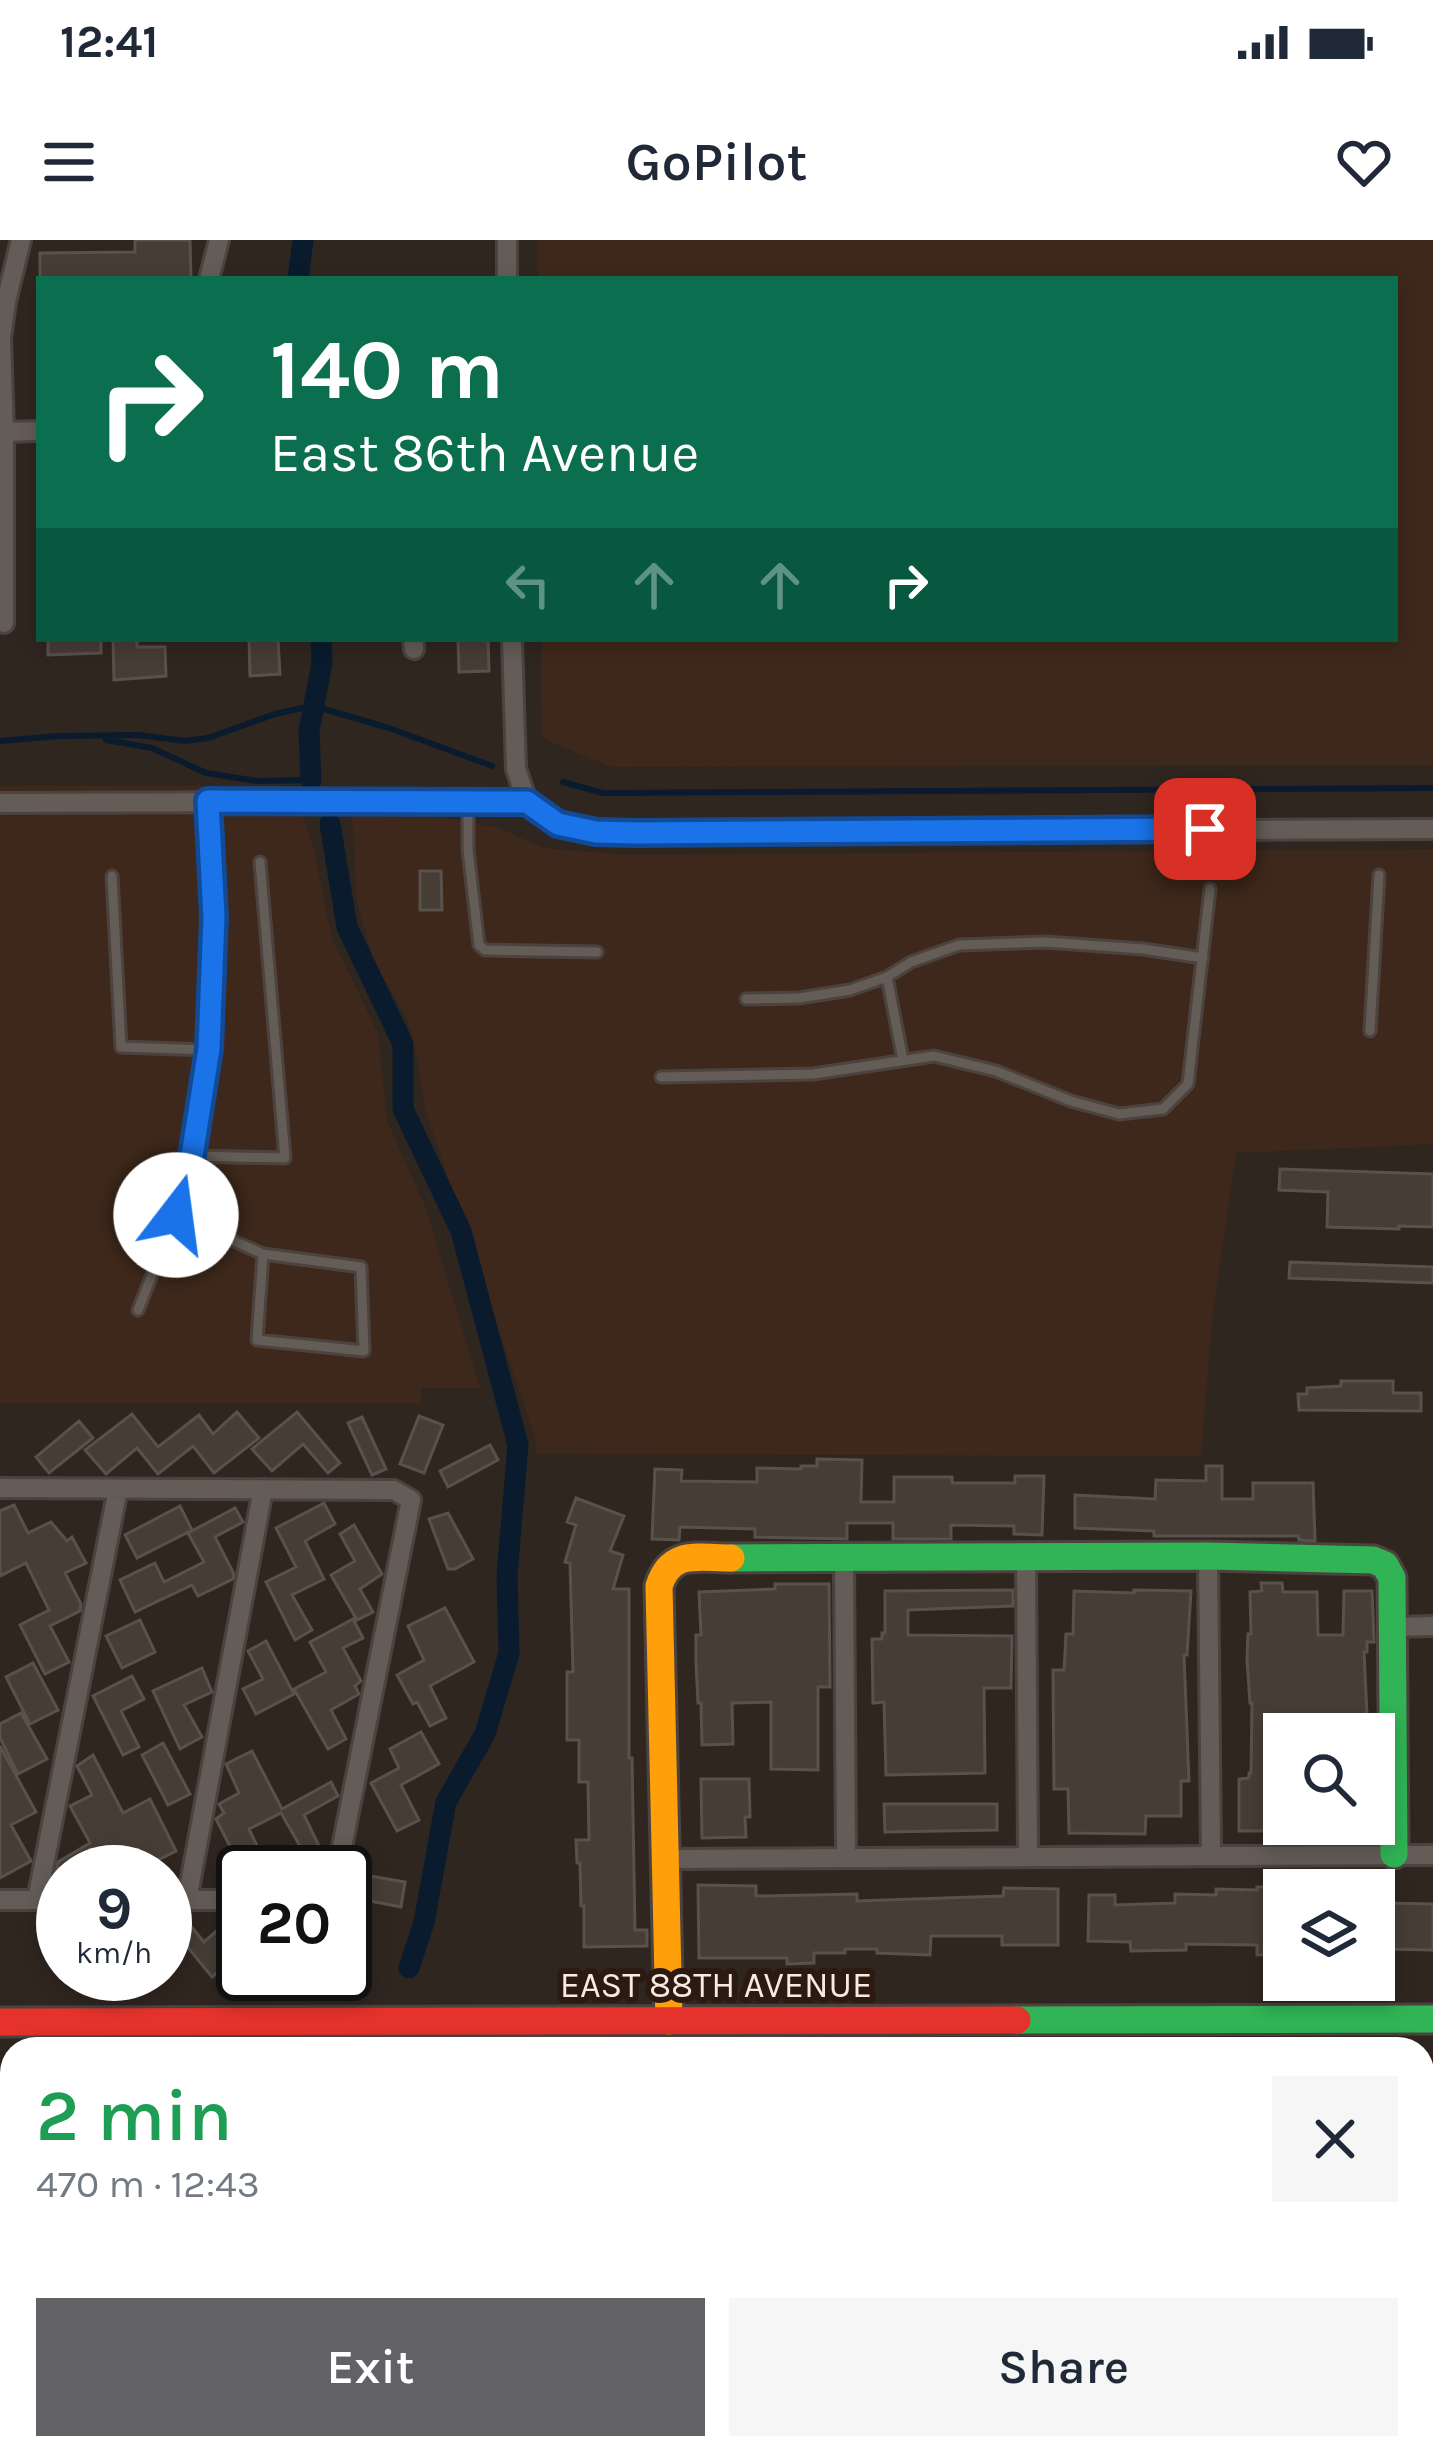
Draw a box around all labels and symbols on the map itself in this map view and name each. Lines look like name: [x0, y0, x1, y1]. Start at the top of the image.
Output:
pin: [1154, 778, 1256, 880]
position arrow: [113, 1152, 239, 1278]
speed limit sign: 20: [216, 1845, 372, 2001]
street label: EAST 88TH AVENUE: [560, 1964, 872, 2006]

